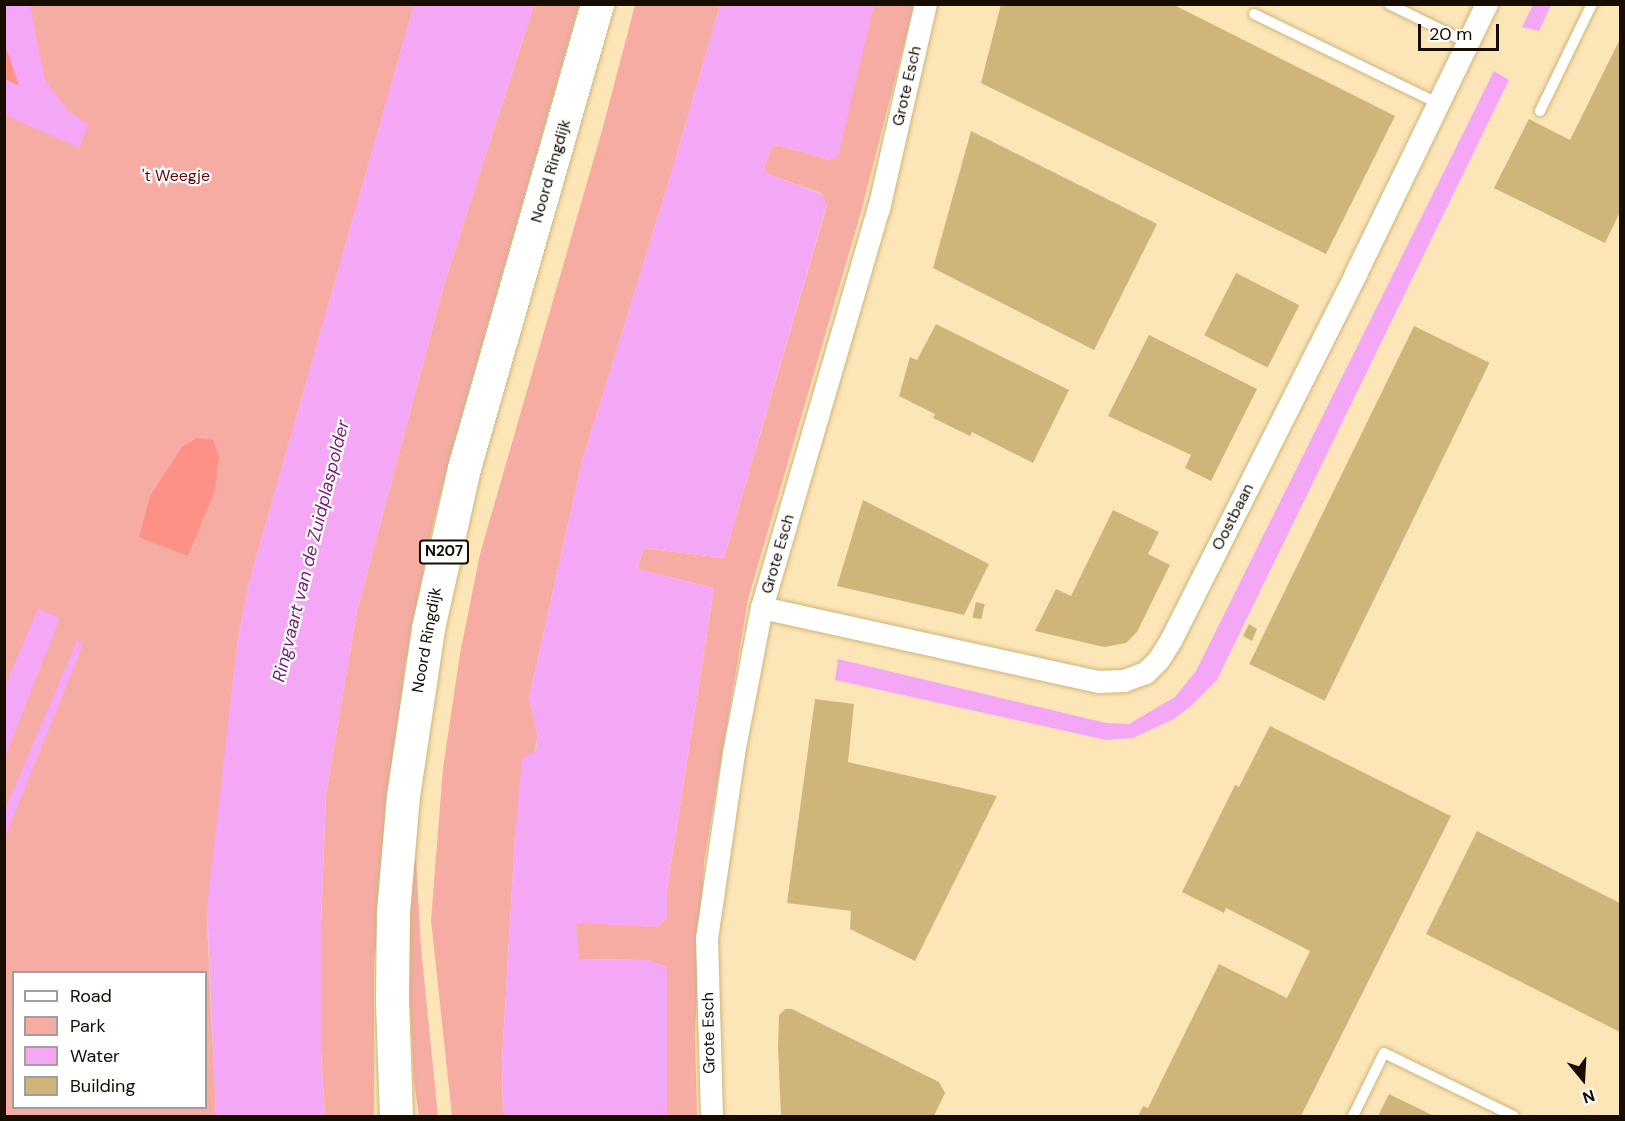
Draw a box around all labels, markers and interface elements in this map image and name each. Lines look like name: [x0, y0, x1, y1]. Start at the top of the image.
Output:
scale bar: [1421, 12, 1502, 50]
text: 20 m: [1429, 22, 1472, 46]
street label: Grote Esch: [888, 44, 926, 128]
street label: Noord Ringdijk: [527, 117, 575, 225]
park label: 't Weegje: [142, 166, 210, 186]
water label: Ringvaart van de Zuidplaspolder: [268, 418, 354, 684]
street label: Oostbaan: [1208, 480, 1258, 554]
street label: Grote Esch: [758, 512, 798, 596]
road number: N207: [418, 540, 470, 564]
street label: Noord Ringdijk: [408, 586, 446, 694]
legend: [12, 971, 207, 1109]
text: Road: [70, 984, 112, 1008]
street label: Grote Esch: [699, 992, 719, 1074]
text: Park: [70, 1014, 106, 1038]
text: Water: [70, 1044, 120, 1068]
north arrow: [1553, 1049, 1613, 1109]
text: Building: [70, 1074, 135, 1098]
text: N: [1580, 1085, 1598, 1108]

